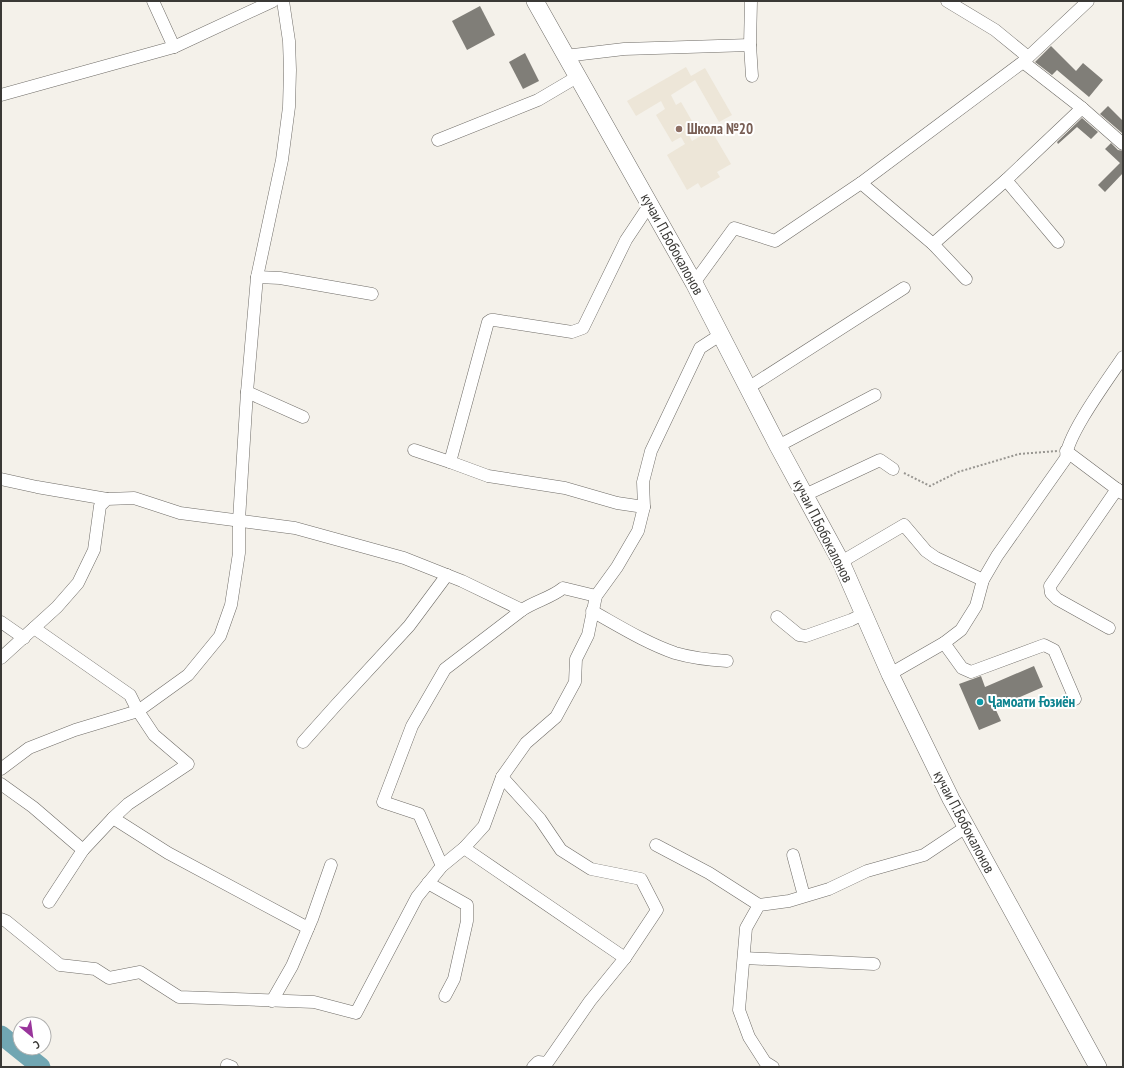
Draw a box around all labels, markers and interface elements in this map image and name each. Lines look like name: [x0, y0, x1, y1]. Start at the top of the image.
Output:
place label: Школа №20: [687, 119, 753, 138]
marker: Школа №20: [674, 124, 684, 134]
street label: кучаи П.Бобокалонов: [637, 190, 708, 298]
street label: кучаи П.Бобокалонов: [789, 476, 858, 586]
place label: Ҷамоати Ғозиён: [988, 692, 1076, 711]
marker: Ҷамоати Ғозиён: [975, 697, 985, 707]
street label: кучаи П.Бобокалонов: [929, 767, 999, 876]
north arrow: [12, 1016, 52, 1056]
text: С: [31, 1037, 42, 1052]

